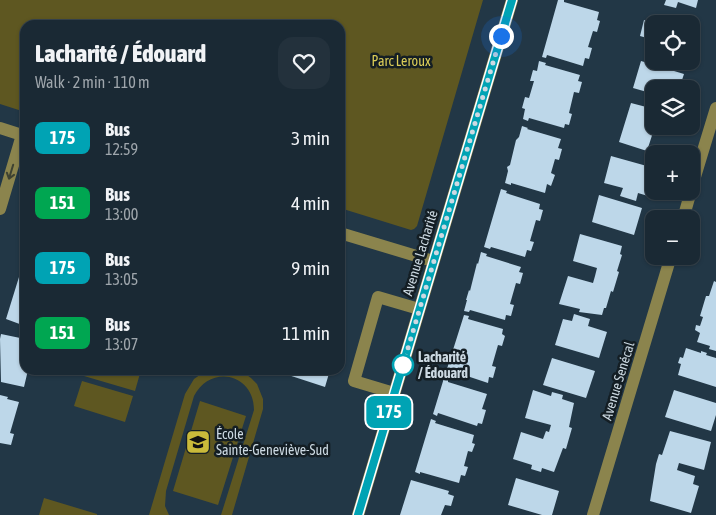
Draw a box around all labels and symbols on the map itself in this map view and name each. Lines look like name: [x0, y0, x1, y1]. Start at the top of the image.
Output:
your location: [489, 24, 514, 49]
park label: Parc Leroux: [371, 53, 431, 69]
one-way arrow: [6, 164, 16, 180]
street label: Avenue Lacharité: [399, 208, 441, 298]
street label: Avenue Senécal: [598, 339, 638, 422]
place label: Lacharité / Édouard: [418, 349, 468, 381]
marker: Lacharité / Édouard: [392, 354, 414, 376]
line badge: 175: [360, 396, 418, 428]
place label: École Sainte-Geneviève-Sud: [216, 426, 329, 458]
school or university icon: École Sainte-Geneviève-Sud: [185, 429, 211, 455]

